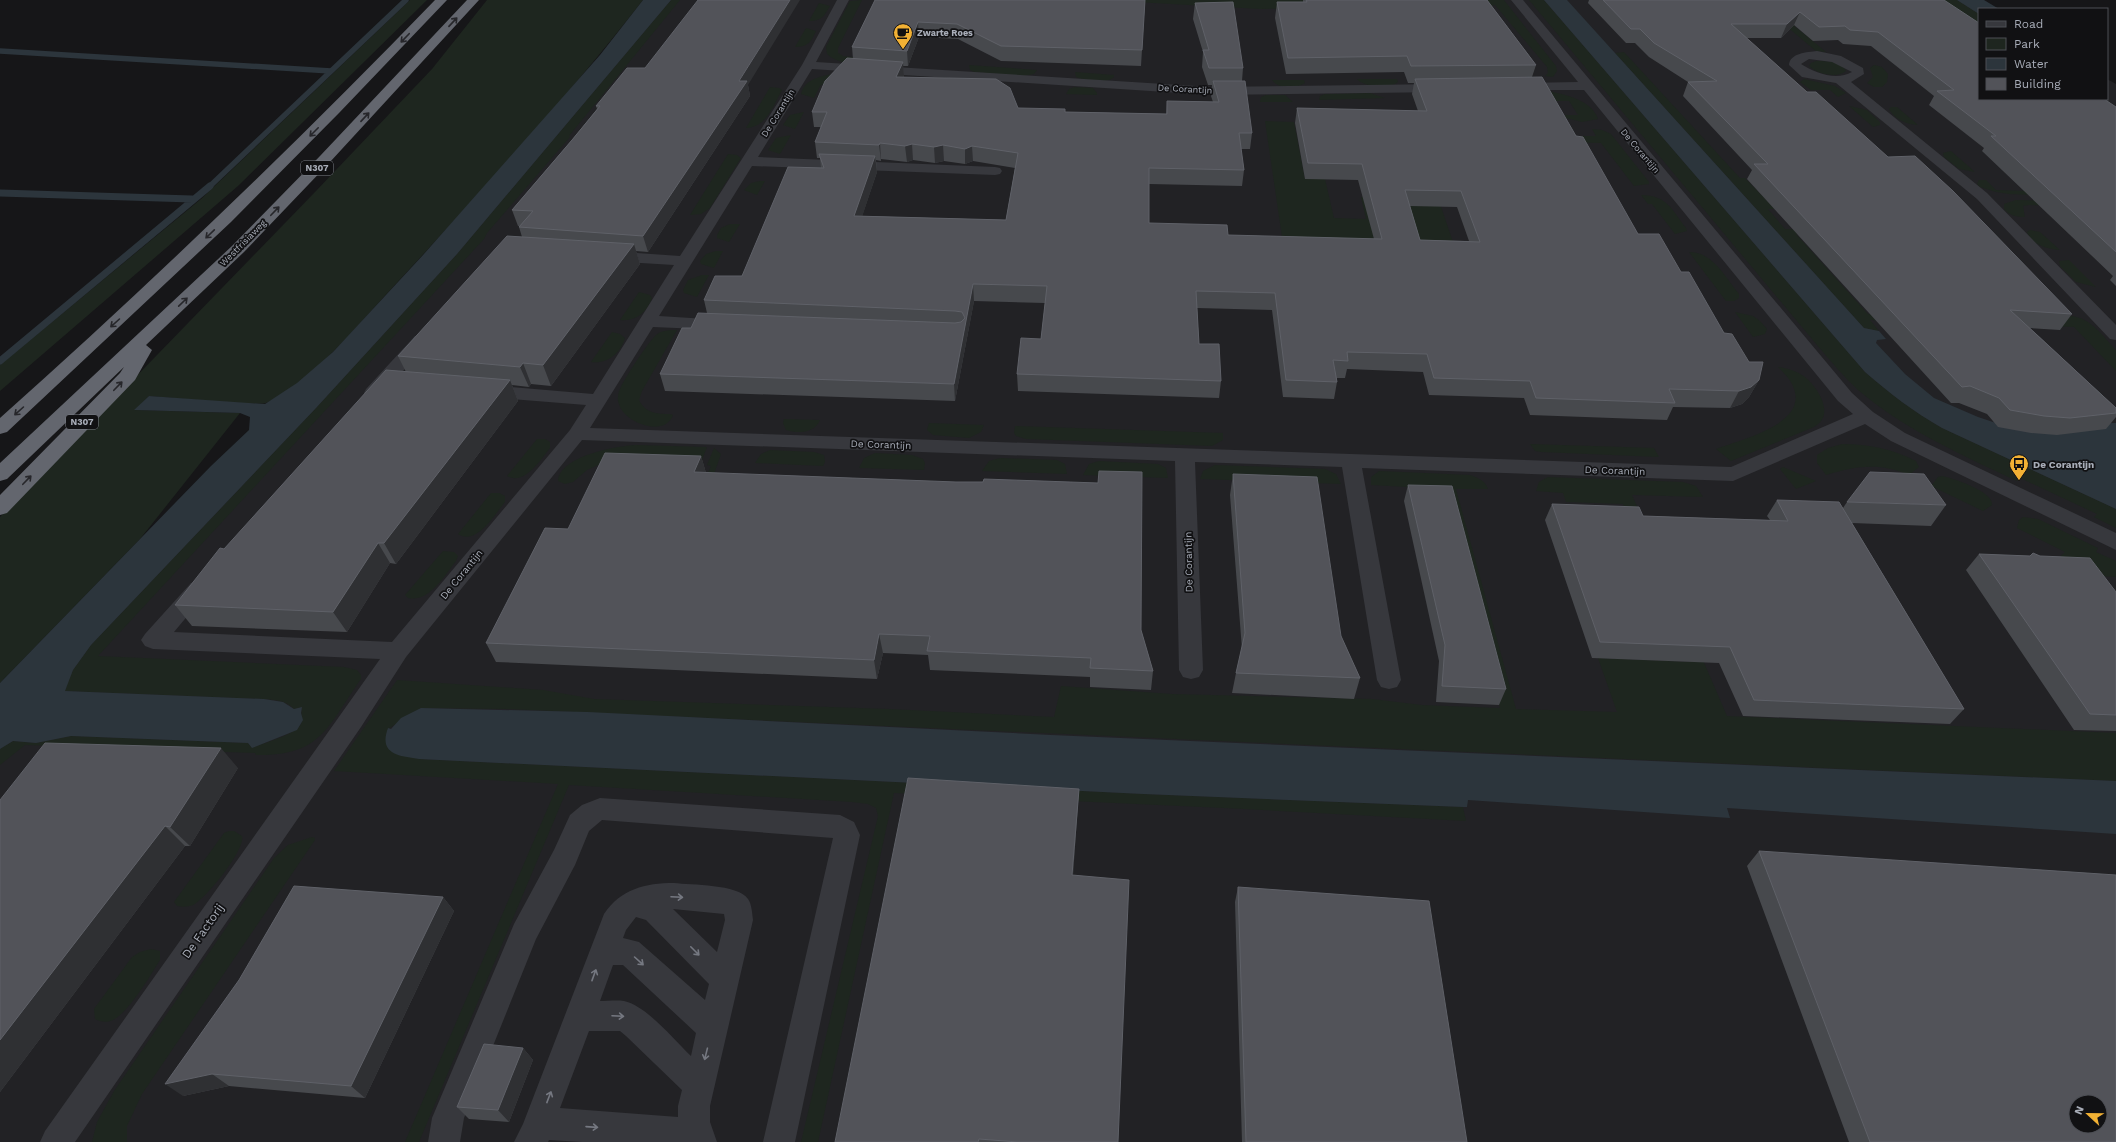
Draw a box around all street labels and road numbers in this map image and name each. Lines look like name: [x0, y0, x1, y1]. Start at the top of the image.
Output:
street label: De Corantijn: [1157, 83, 1213, 95]
street label: De Corantijn: [759, 87, 797, 139]
street label: De Corantijn: [1619, 127, 1661, 175]
road number: N307: [301, 161, 333, 175]
street label: Westfrisiaweg: [218, 218, 268, 268]
road number: N307: [66, 415, 98, 429]
street label: De Corantijn: [850, 438, 911, 451]
street label: De Corantijn: [1584, 464, 1645, 477]
street label: De Corantijn: [1182, 532, 1195, 592]
street label: De Corantijn: [438, 547, 485, 601]
street label: De Factorij: [179, 901, 227, 961]

